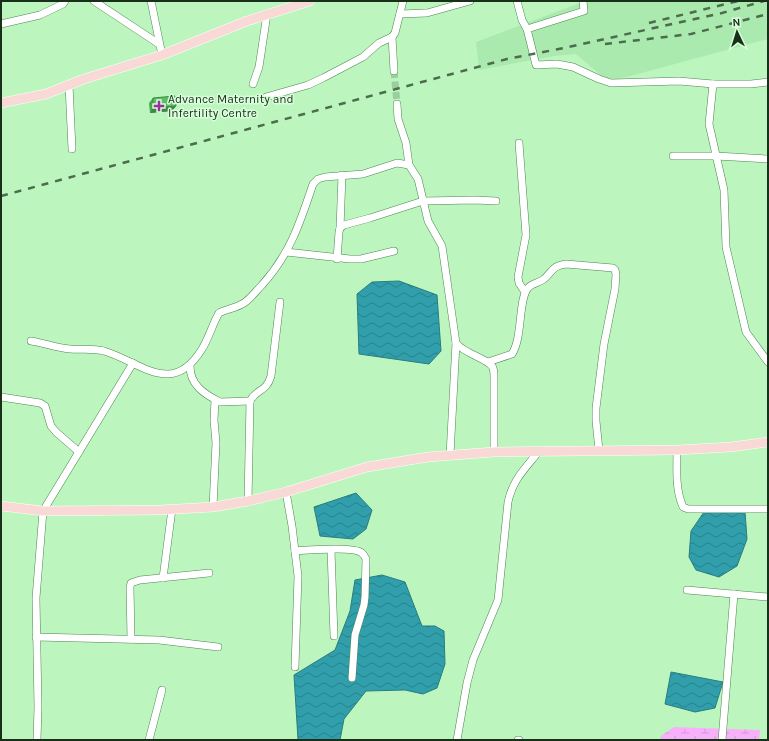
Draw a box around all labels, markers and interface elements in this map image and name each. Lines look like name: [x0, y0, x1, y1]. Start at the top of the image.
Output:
north arrow: [717, 12, 757, 52]
text: N: [732, 16, 741, 29]
place label: Advance Maternity and Infertility Centre: [168, 92, 294, 120]
marker: Advance Maternity and Infertility Centre: [153, 100, 165, 112]

